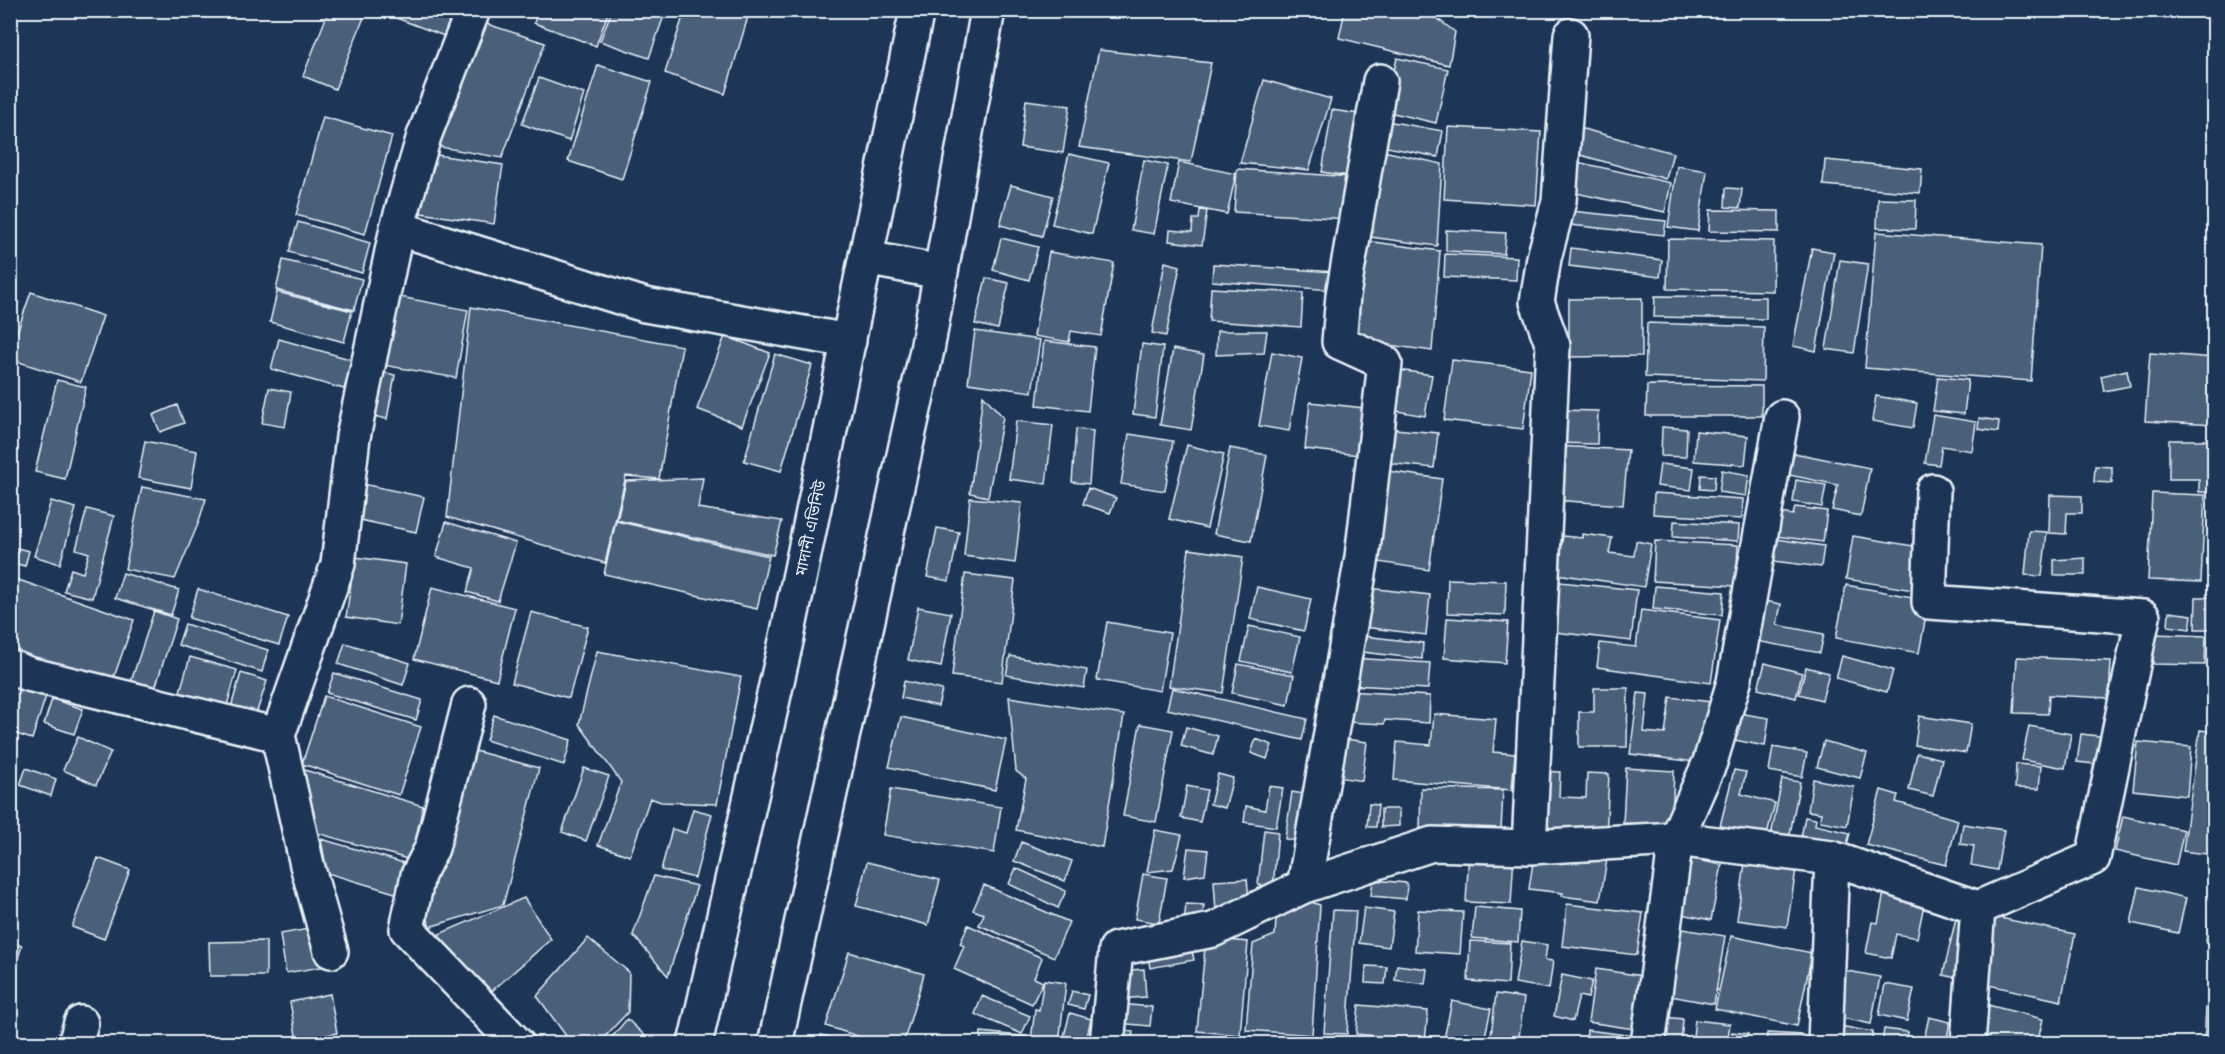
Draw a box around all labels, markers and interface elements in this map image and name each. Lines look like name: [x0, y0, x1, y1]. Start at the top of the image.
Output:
street label: মাদানী এভিনিউ: [791, 478, 833, 579]

